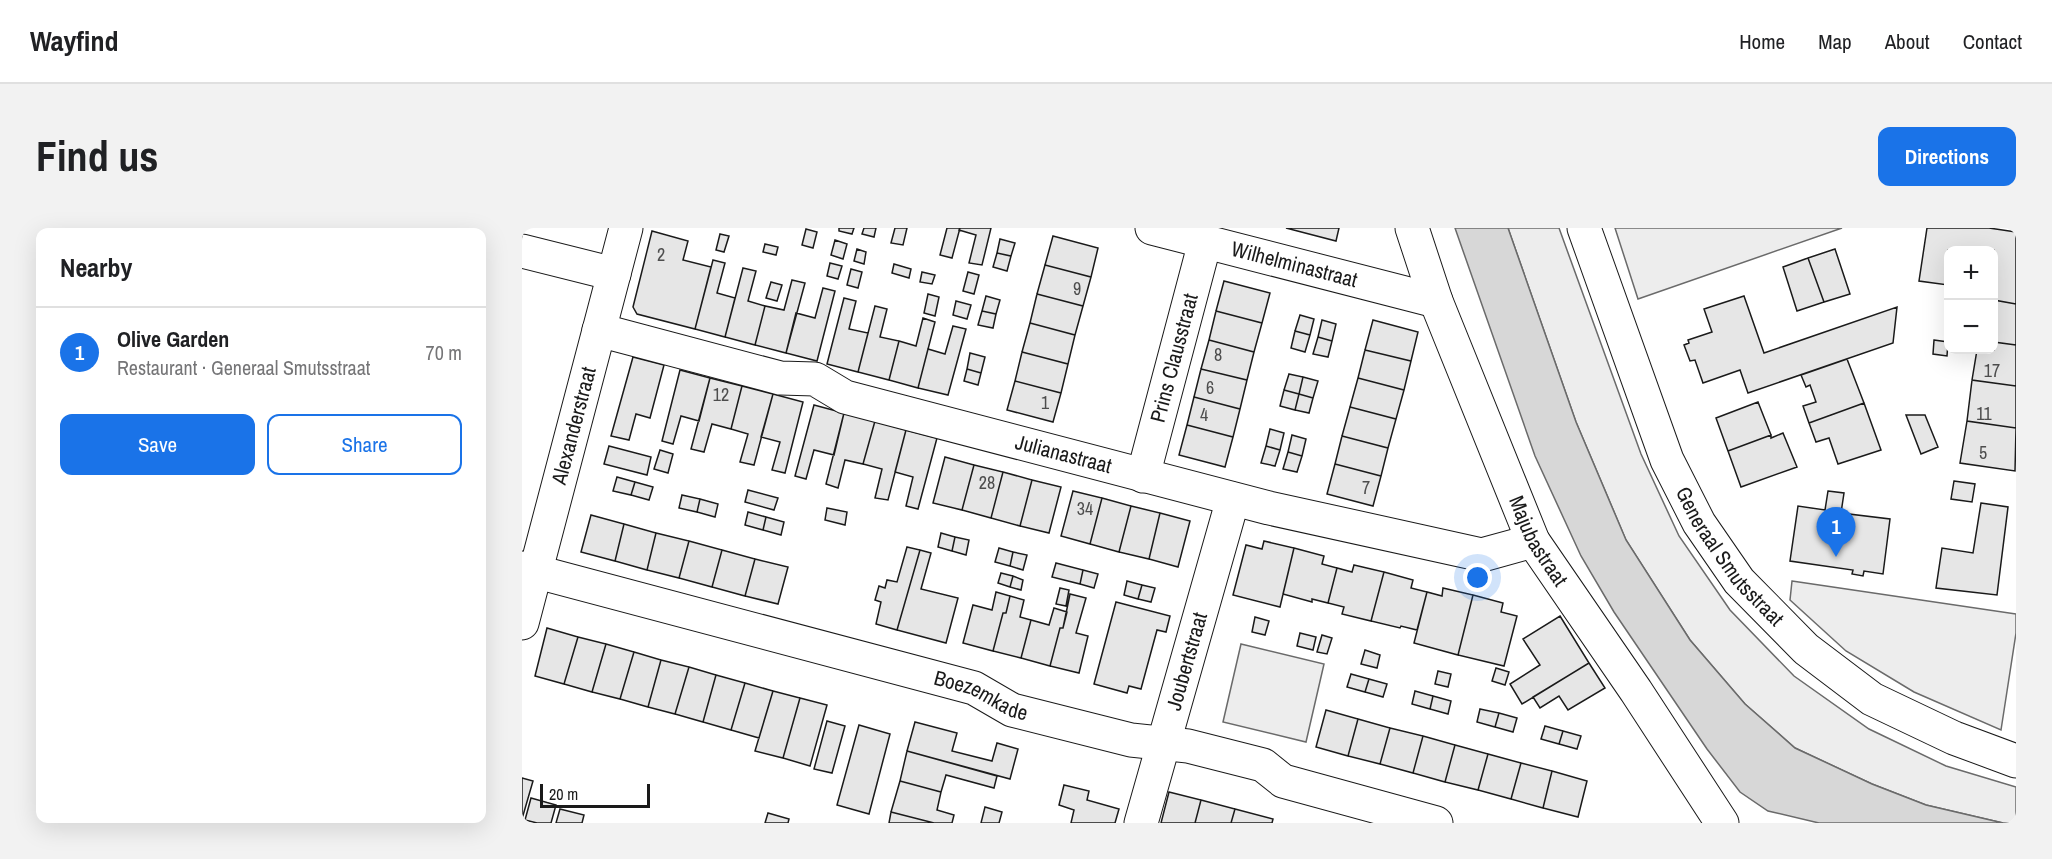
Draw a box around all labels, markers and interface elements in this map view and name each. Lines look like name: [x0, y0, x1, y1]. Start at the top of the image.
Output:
text: Wayfind: [30, 22, 118, 60]
text: Home: [1739, 27, 1785, 56]
text: Map: [1818, 27, 1852, 56]
text: About: [1885, 27, 1930, 56]
text: Contact: [1963, 27, 2022, 56]
button: Directions: [1878, 127, 2016, 186]
text: Find us: [36, 128, 158, 184]
street label: Wilhelminastraat: [1228, 234, 1361, 294]
house number: 2: [657, 242, 665, 267]
map controls: [1944, 246, 1998, 354]
button: +: [1944, 246, 1998, 300]
text: Nearby: [60, 250, 132, 285]
house number: 9: [1073, 276, 1081, 301]
street label: Prins Clausstraat: [1143, 290, 1205, 426]
button: −: [1944, 300, 1998, 354]
text: Olive Garden: [117, 324, 229, 354]
text: 1: [75, 339, 84, 366]
text: 70 m: [426, 339, 462, 366]
house number: 8: [1214, 342, 1222, 367]
text: Restaurant · Generaal Smutsstraat: [117, 354, 370, 381]
house number: 17: [1984, 358, 2000, 383]
street label: Alexanderstraat: [544, 363, 603, 489]
house number: 6: [1206, 375, 1214, 400]
house number: 12: [713, 382, 729, 407]
house number: 1: [1041, 390, 1050, 415]
house number: 11: [1976, 401, 1992, 426]
house number: 4: [1200, 402, 1208, 427]
button: Save: [60, 414, 255, 475]
button: Share: [267, 414, 462, 475]
street label: Julianastraat: [1012, 427, 1115, 480]
house number: 5: [1979, 440, 1987, 465]
house number: 28: [979, 470, 995, 495]
house number: 7: [1362, 475, 1370, 500]
street label: Generaal Smutsstraat: [1669, 482, 1791, 632]
street label: Majubastraat: [1502, 491, 1575, 592]
house number: 34: [1077, 496, 1093, 521]
pin: 1: [1816, 508, 1856, 557]
your location: [1463, 563, 1492, 592]
street label: Joubertstraat: [1159, 609, 1214, 714]
street label: Boezemkade: [931, 663, 1031, 727]
scale bar: [540, 781, 650, 808]
text: 20 m: [549, 783, 578, 805]

